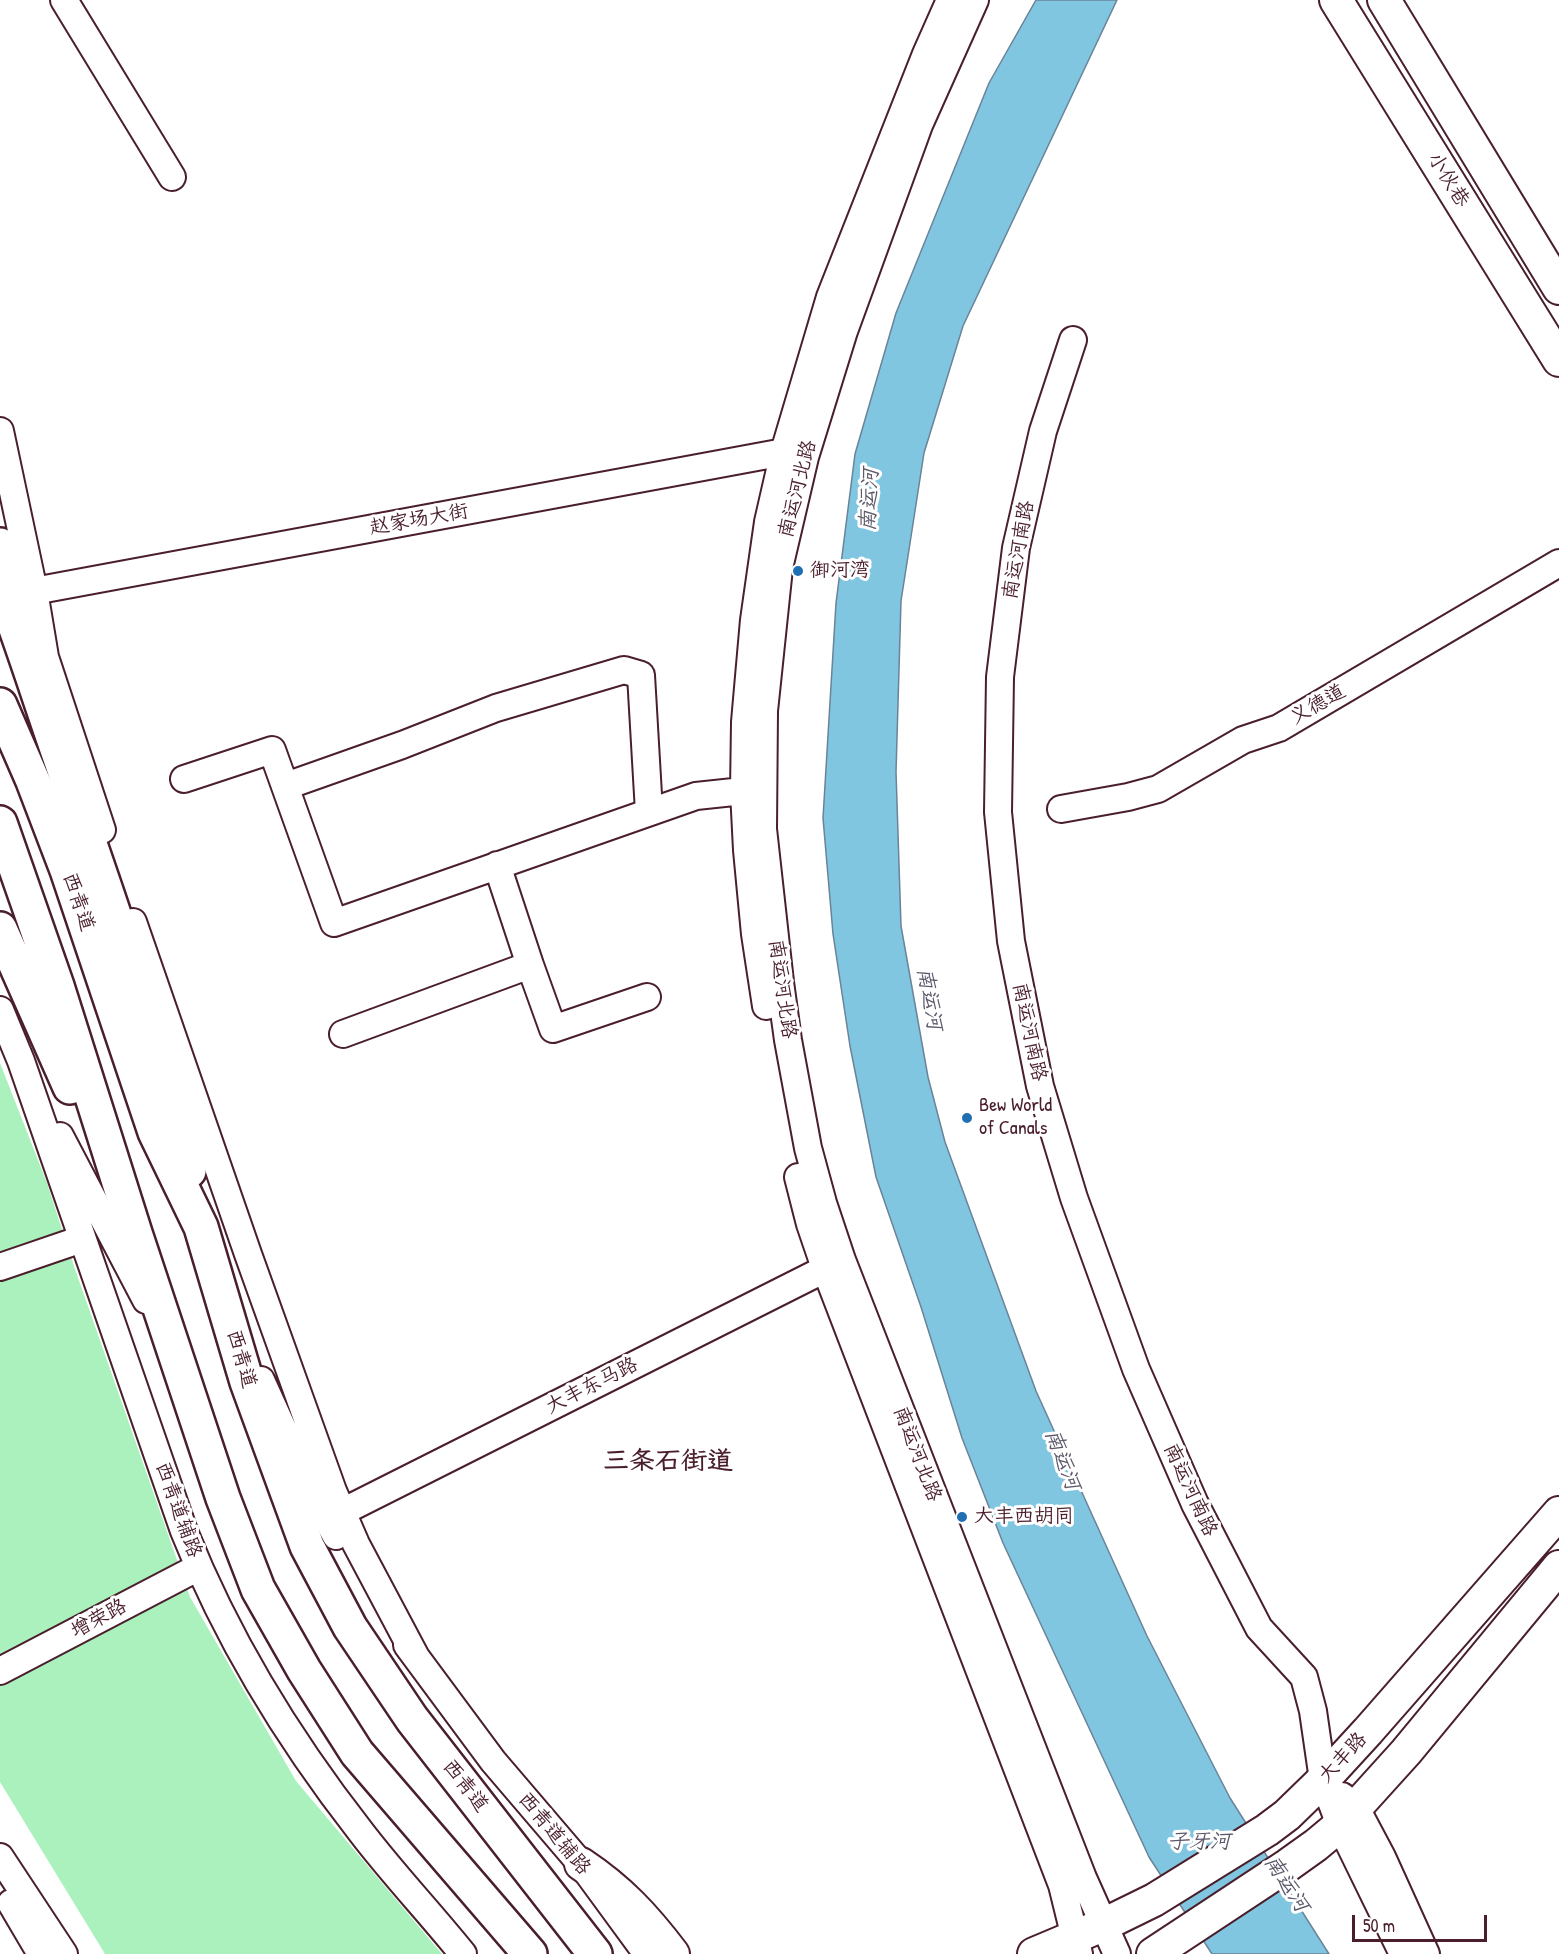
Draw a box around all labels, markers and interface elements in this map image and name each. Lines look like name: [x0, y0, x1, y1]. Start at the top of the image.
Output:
street label: 小伙巷: [1422, 148, 1474, 212]
street label: 南运河北路: [774, 438, 822, 540]
water label: 南运河: [856, 468, 884, 532]
street label: 赵家场大街: [368, 499, 470, 541]
street label: 南运河南路: [998, 499, 1040, 601]
place label: 御河湾: [810, 559, 870, 583]
marker: 御河湾: [791, 564, 805, 578]
street label: 义德道: [1286, 680, 1350, 730]
street label: 西青道: [57, 870, 99, 934]
street label: 南运河北路: [763, 938, 801, 1040]
water label: 南运河: [911, 966, 947, 1032]
street label: 南运河南路: [1007, 981, 1051, 1083]
place label: Bew World of Canals: [979, 1094, 1052, 1141]
marker: Bew World of Canals: [960, 1111, 974, 1125]
street label: 西青道: [221, 1327, 261, 1391]
street label: 大丰东马路: [542, 1353, 642, 1419]
street label: 南运河北路: [888, 1403, 946, 1505]
water label: 南运河: [1039, 1426, 1085, 1494]
street label: 南运河南路: [1158, 1440, 1222, 1540]
district label: 三条石街道: [603, 1446, 733, 1478]
street label: 西青道辅路: [150, 1459, 206, 1561]
place label: 大丰西胡同: [974, 1505, 1074, 1529]
marker: 大丰西胡同: [955, 1510, 969, 1524]
street label: 增荣路: [67, 1594, 131, 1644]
street label: 大丰路: [1314, 1728, 1372, 1788]
street label: 西青道: [437, 1755, 493, 1817]
street label: 西青道辅路: [513, 1788, 595, 1880]
water label: 子牙河: [1168, 1829, 1230, 1855]
water label: 南运河: [1258, 1851, 1314, 1917]
scale bar: [1355, 1903, 1490, 1941]
text: 50 m: [1363, 1913, 1395, 1938]

